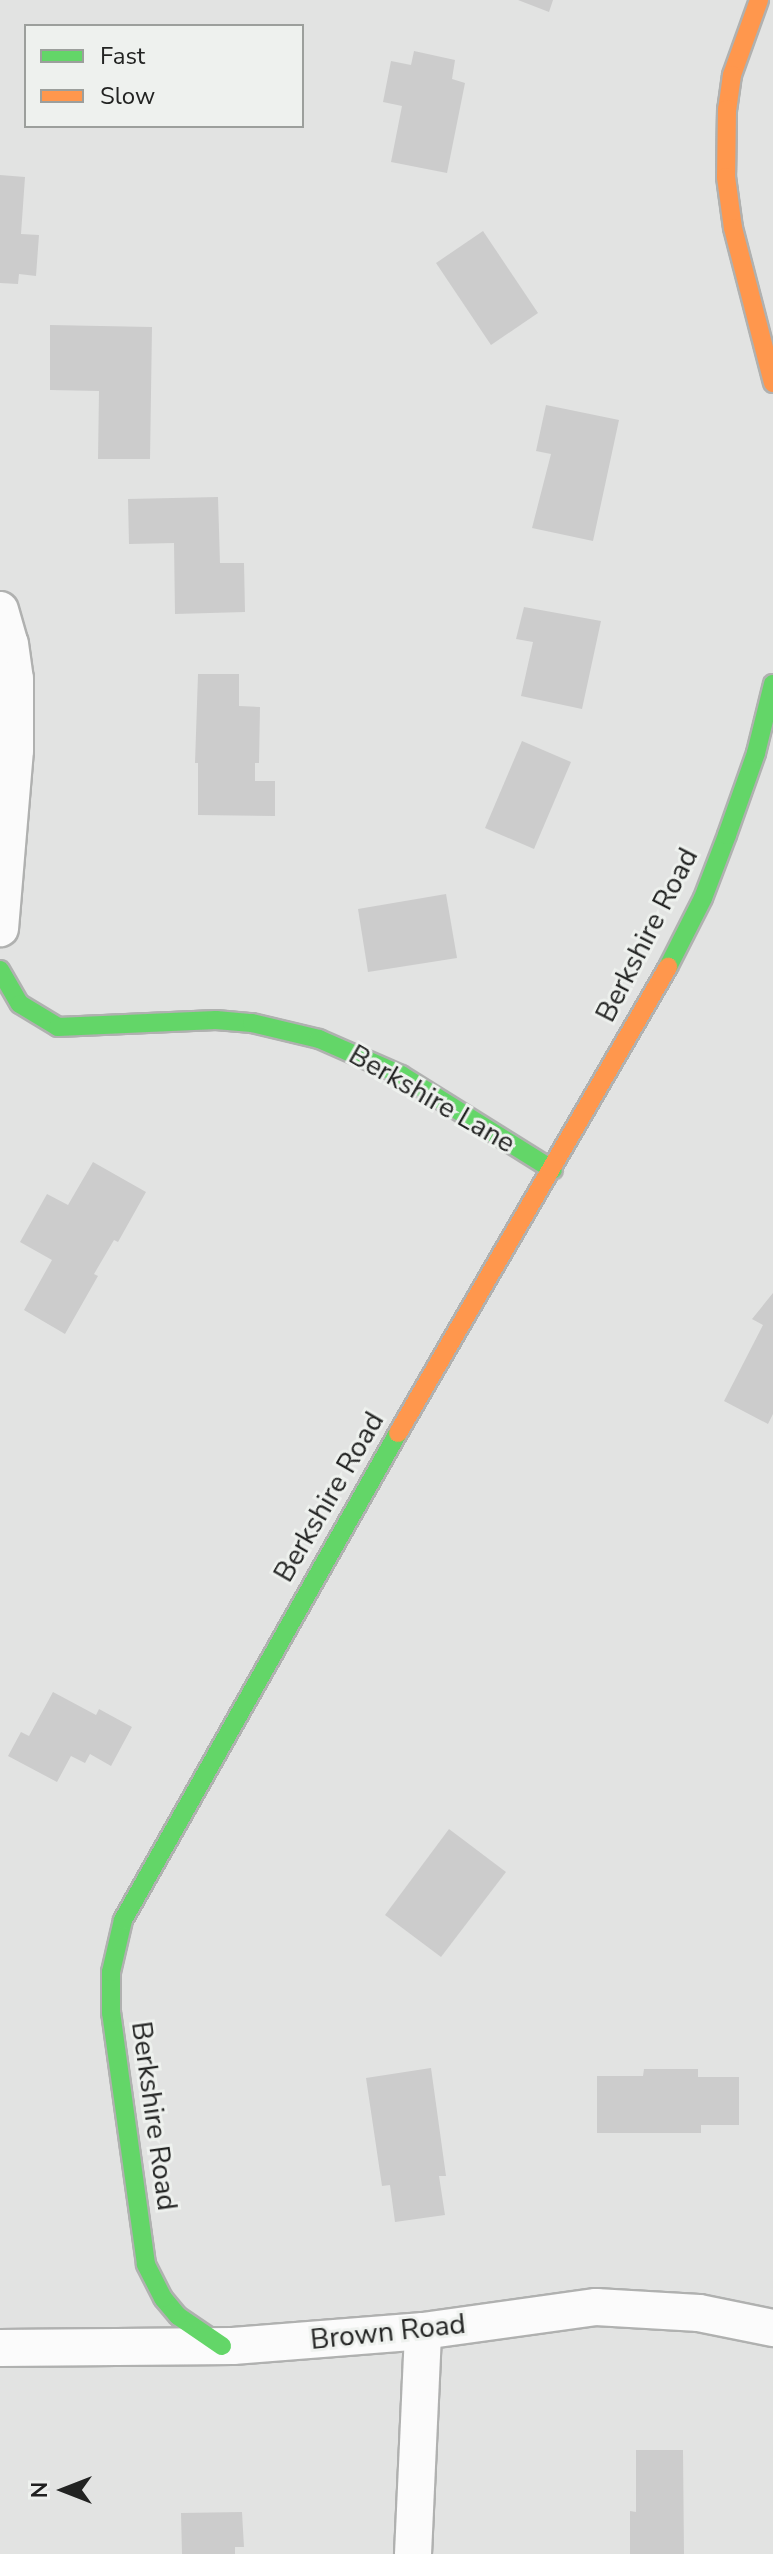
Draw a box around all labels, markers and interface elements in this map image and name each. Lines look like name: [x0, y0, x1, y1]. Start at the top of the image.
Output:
legend: [24, 24, 304, 128]
text: Fast: [100, 40, 145, 72]
text: Slow: [100, 80, 155, 112]
street label: Berkshire Road: [589, 842, 705, 1028]
street label: Berkshire Lane: [343, 1038, 521, 1160]
street label: Berkshire Road: [267, 1406, 391, 1588]
street label: Berkshire Road: [124, 2019, 184, 2213]
street label: Brown Road: [309, 2307, 467, 2357]
north arrow: [24, 2450, 104, 2530]
text: N: [25, 2482, 55, 2498]

